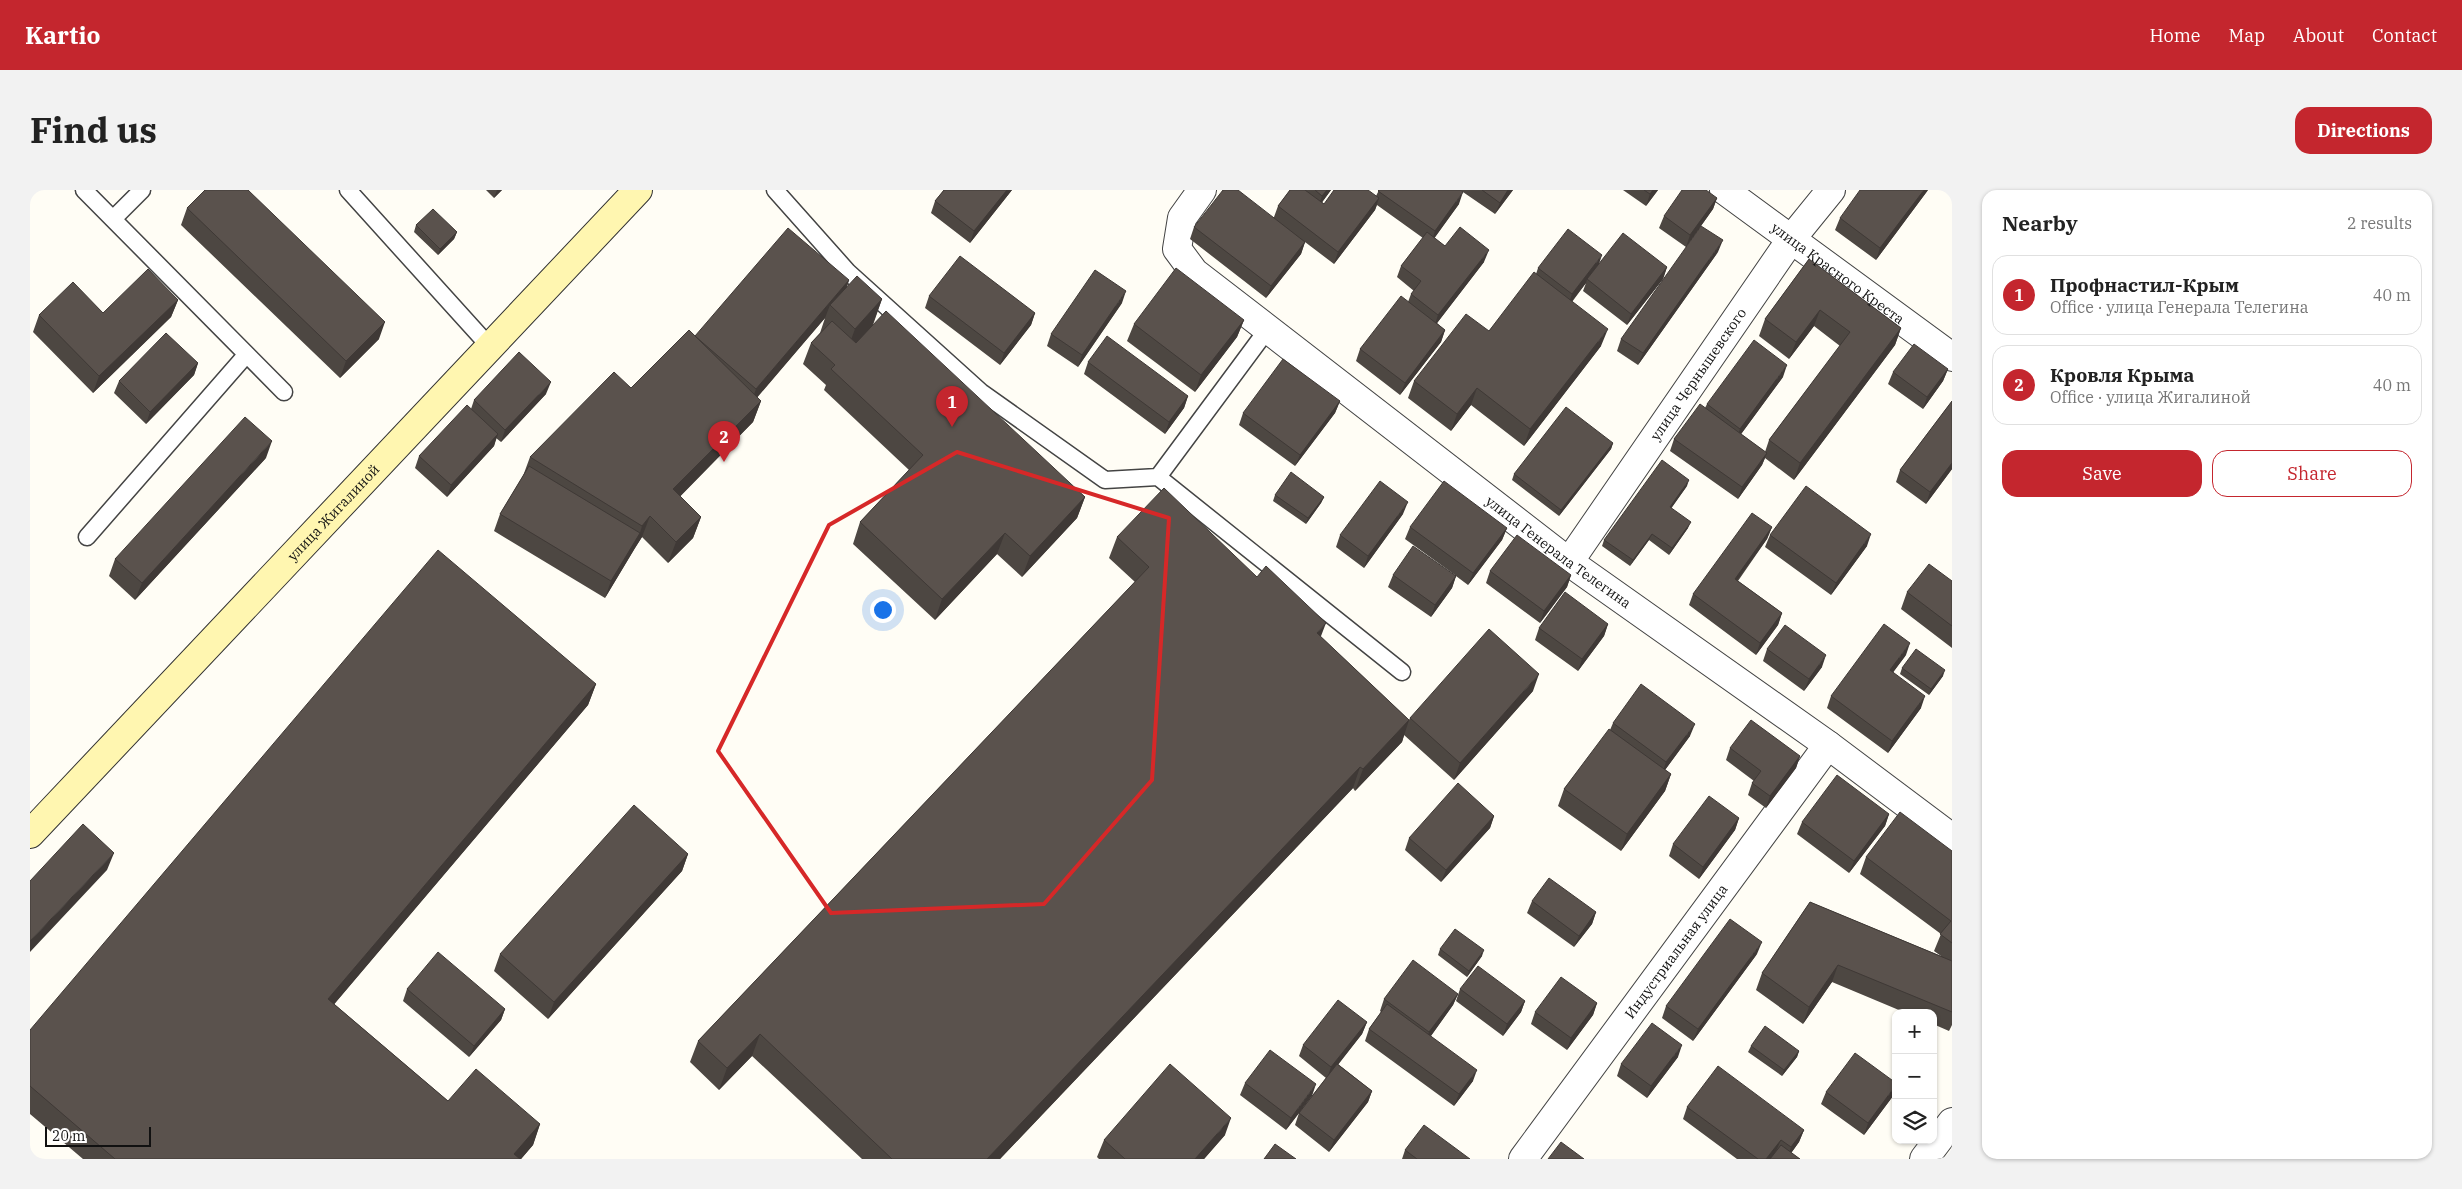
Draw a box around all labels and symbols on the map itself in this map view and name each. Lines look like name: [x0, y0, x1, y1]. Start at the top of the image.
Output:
street label: улица Красного Креста: [1768, 219, 1908, 328]
street label: улица Чернышевского: [1646, 304, 1750, 444]
pin: 1: [936, 386, 968, 427]
pin: 2: [708, 421, 740, 462]
street label: улица Жигалиной: [283, 460, 383, 565]
street label: улица Генерала Телегина: [1482, 492, 1635, 612]
your location: [870, 597, 896, 623]
street label: Индустриальная улица: [1621, 880, 1732, 1022]
scale bar: [45, 1124, 151, 1147]

